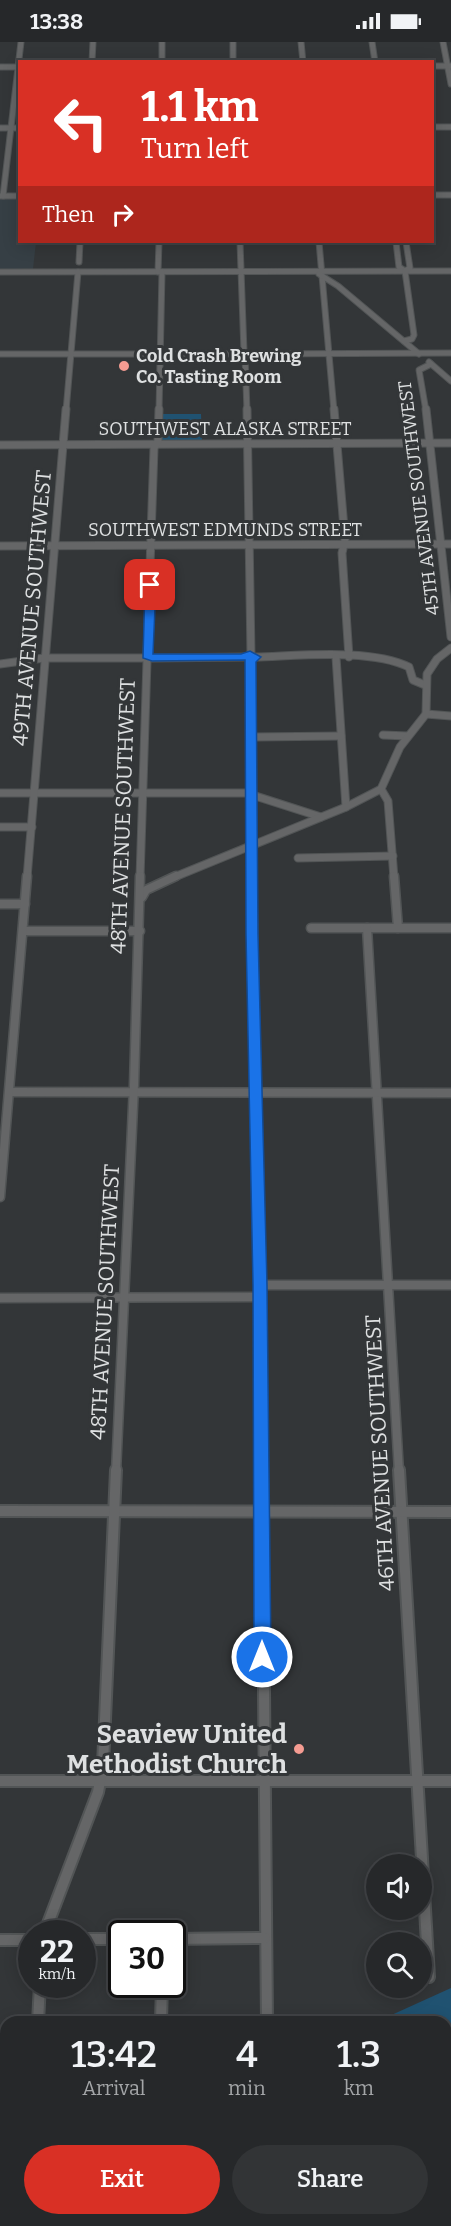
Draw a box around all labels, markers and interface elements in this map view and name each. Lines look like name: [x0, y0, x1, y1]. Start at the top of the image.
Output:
text: 13:38: [30, 8, 83, 35]
text: 1.1 km: [141, 82, 259, 132]
icon: left: [42, 84, 120, 162]
text: Turn left: [141, 133, 249, 165]
icon: right: [106, 198, 139, 231]
text: Then: [42, 201, 94, 228]
place label: Cold Crash Brewing Co. Tasting Room: [136, 345, 302, 388]
marker: Cold Crash Brewing Co. Tasting Room: [117, 359, 131, 373]
street label: 45TH AVENUE SOUTHWEST: [394, 379, 444, 617]
street label: SOUTHWEST ALASKA STREET: [98, 418, 352, 440]
street label: 49TH AVENUE SOUTHWEST: [7, 469, 57, 747]
street label: SOUTHWEST EDMUNDS STREET: [88, 519, 363, 541]
pin: [124, 559, 175, 610]
icon: arrive: [133, 568, 166, 601]
street label: 48TH AVENUE SOUTHWEST: [105, 678, 141, 954]
street label: 48TH AVENUE SOUTHWEST: [85, 1163, 125, 1441]
street label: 46TH AVENUE SOUTHWEST: [360, 1314, 400, 1592]
position arrow: [230, 1625, 294, 1689]
place label: Seaview United Methodist Church: [67, 1719, 288, 1780]
marker: Seaview United Methodist Church: [292, 1742, 306, 1756]
map controls: [366, 1854, 432, 1998]
button: sound: [366, 1854, 432, 1920]
speed limit sign: 30: [108, 1920, 186, 1998]
button: search: [366, 1932, 432, 1998]
text: 22: [40, 1934, 74, 1970]
text: km/h: [38, 1965, 76, 1983]
text: 13:42: [71, 2033, 157, 2077]
text: 4: [236, 2033, 258, 2077]
text: 1.3: [337, 2033, 381, 2077]
text: Arrival: [82, 2076, 146, 2100]
text: min: [228, 2076, 266, 2100]
text: km: [344, 2076, 374, 2100]
button: Exit: [24, 2145, 220, 2214]
button: Share: [232, 2145, 428, 2214]

